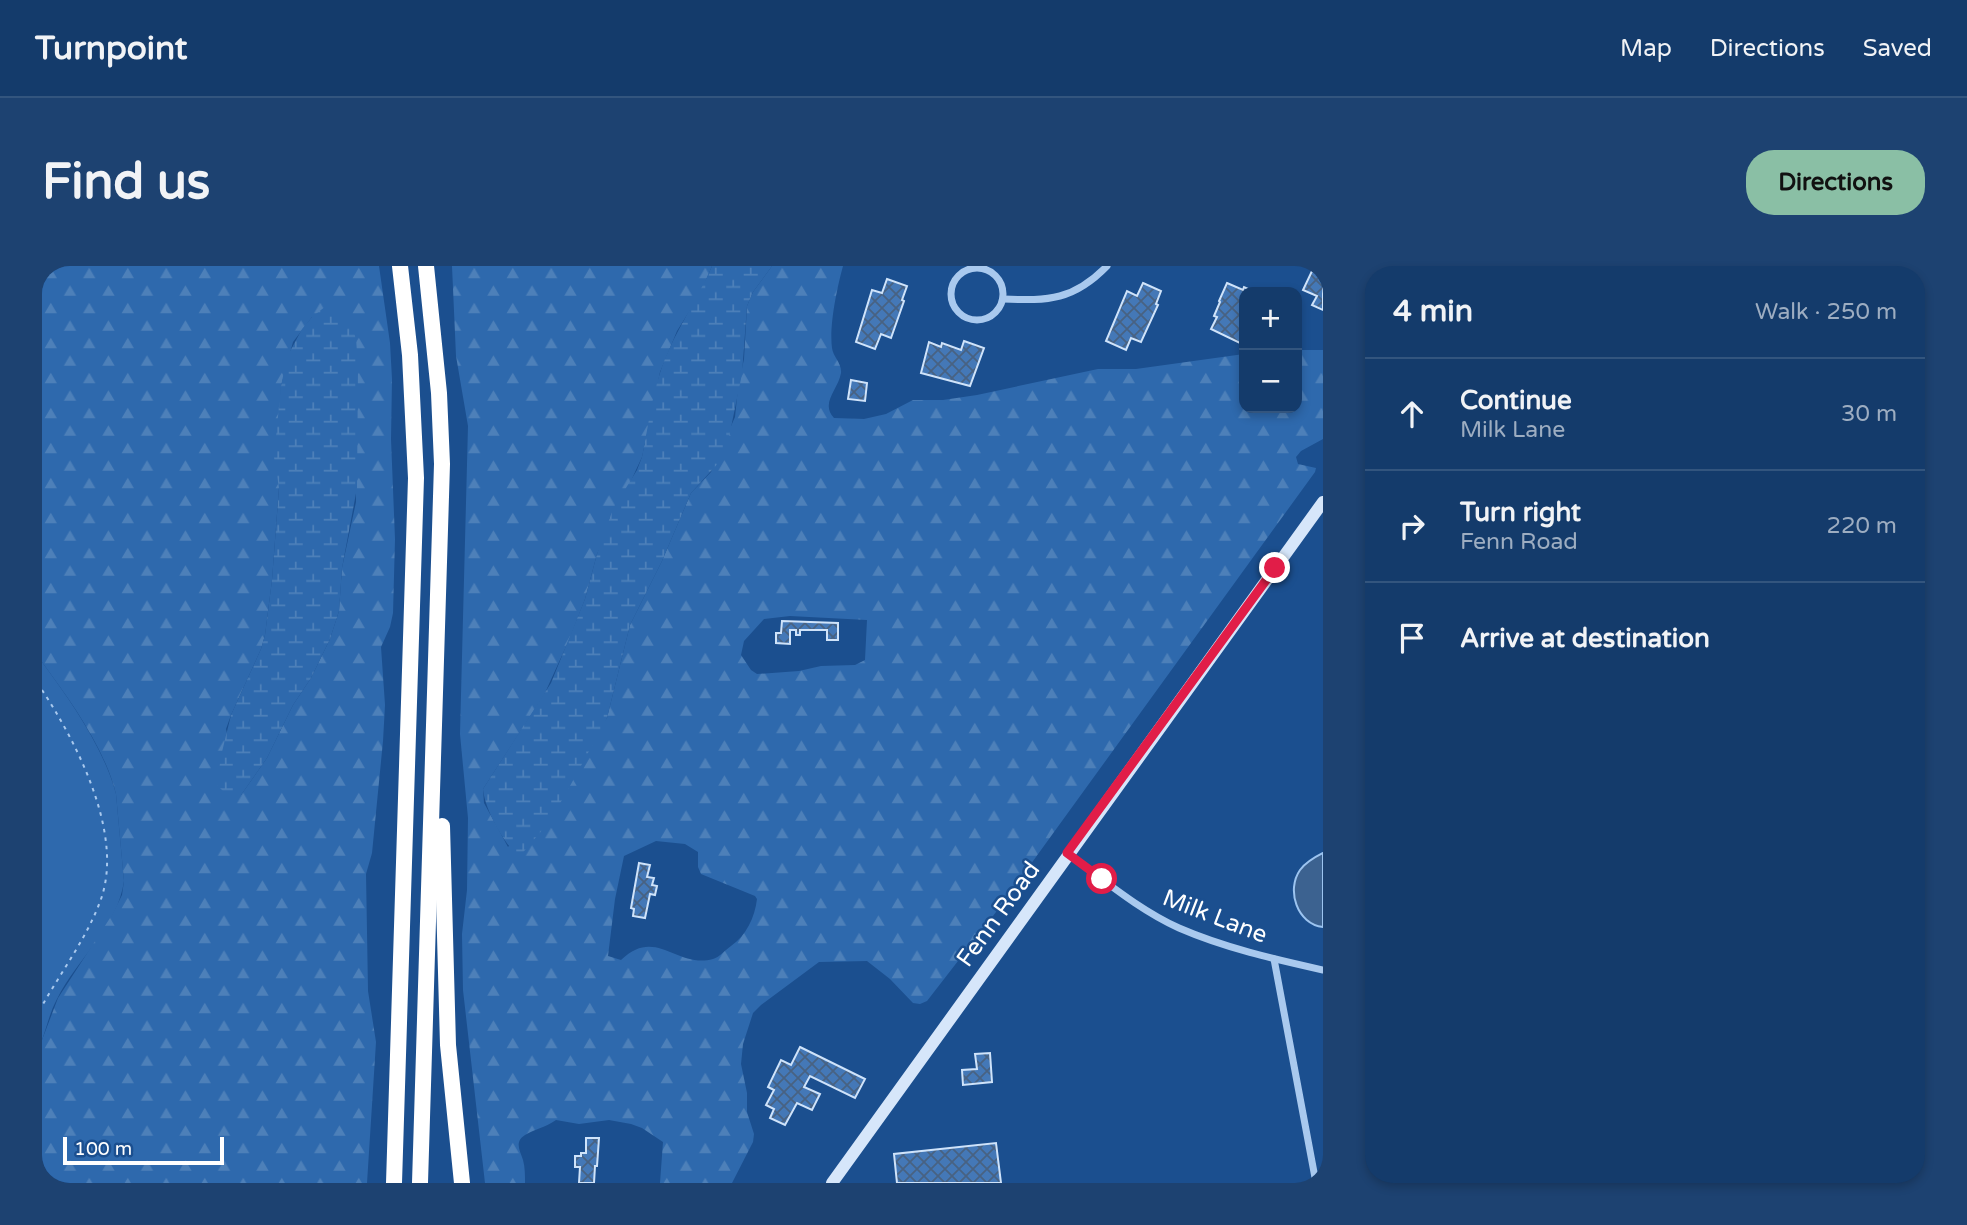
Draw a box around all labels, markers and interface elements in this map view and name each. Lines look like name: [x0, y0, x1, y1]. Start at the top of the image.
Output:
text: Turnpoint: [35, 29, 187, 68]
text: Map: [1620, 34, 1672, 63]
text: Directions: [1710, 34, 1825, 63]
text: Saved: [1863, 34, 1932, 63]
button: Directions: [1746, 150, 1925, 215]
text: Find us: [42, 153, 210, 212]
map controls: [1239, 287, 1302, 413]
button: +: [1239, 287, 1302, 350]
text: 4 min: [1393, 293, 1473, 330]
text: Walk · 250 m: [1755, 298, 1897, 326]
button: −: [1239, 350, 1302, 413]
text: Continue: [1460, 385, 1572, 416]
icon: ahead: [1393, 395, 1431, 433]
text: 30 m: [1841, 400, 1897, 428]
text: Milk Lane: [1460, 416, 1565, 444]
text: Turn right: [1460, 497, 1581, 528]
icon: right: [1393, 507, 1431, 545]
text: 220 m: [1827, 512, 1897, 540]
text: Fenn Road: [1460, 528, 1578, 556]
route end: [1259, 552, 1290, 583]
icon: arrive: [1393, 619, 1431, 657]
text: Arrive at destination: [1460, 623, 1710, 654]
street label: Fenn Road: [951, 856, 1046, 973]
route start: [1086, 863, 1117, 894]
street label: Milk Lane: [1158, 883, 1271, 950]
scale bar: [63, 1134, 224, 1166]
text: 100 m: [74, 1138, 132, 1160]

